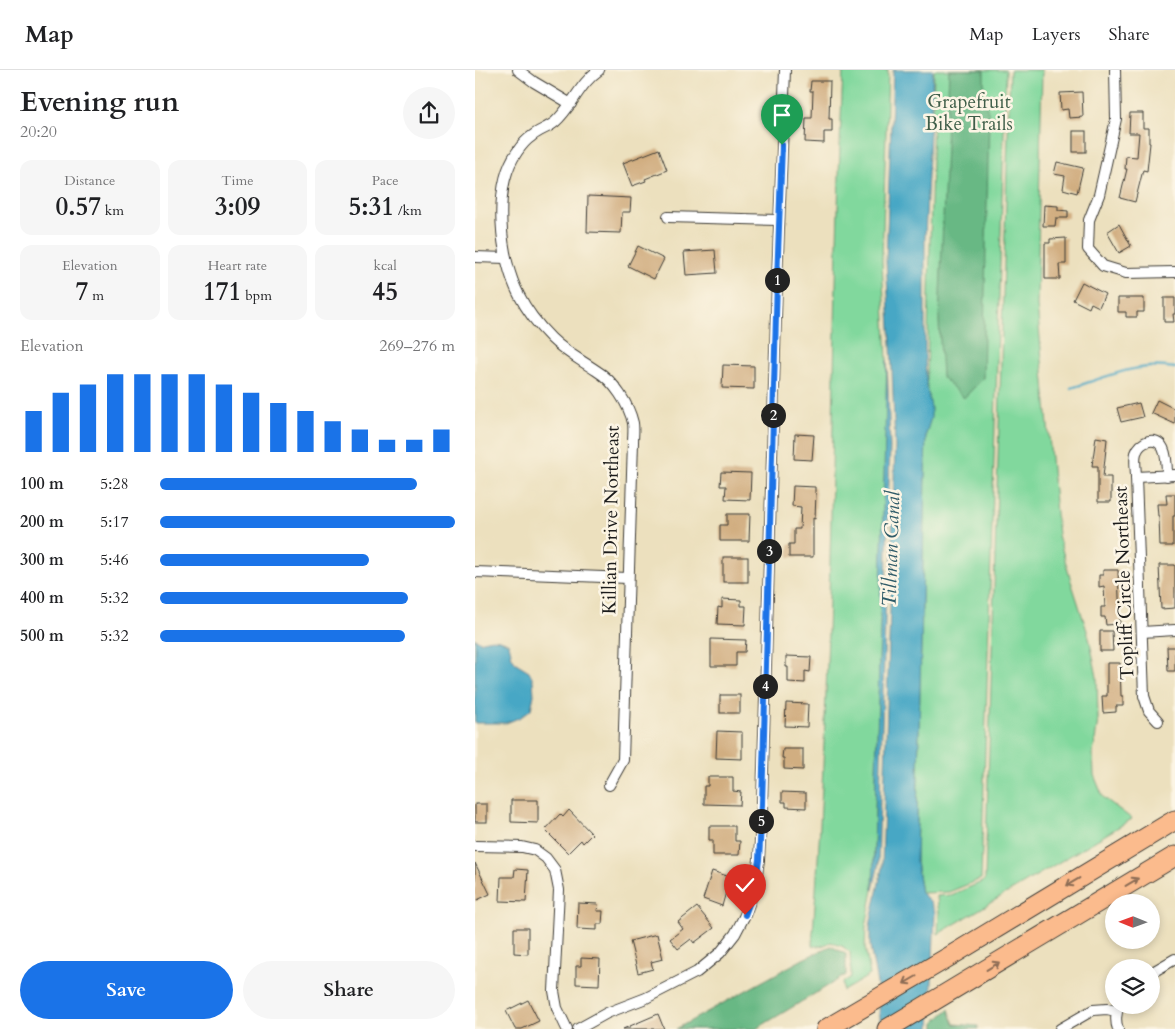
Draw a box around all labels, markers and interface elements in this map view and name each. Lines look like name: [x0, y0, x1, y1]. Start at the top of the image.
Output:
text: Map: [25, 18, 74, 51]
text: Map: [969, 22, 1004, 47]
text: Layers: [1032, 22, 1081, 47]
text: Share: [1109, 22, 1150, 47]
text: Evening run: [20, 83, 179, 121]
button: share: [403, 87, 455, 139]
park label: Grapefruit Bike Trails: [925, 89, 1013, 137]
pin: [761, 94, 803, 145]
icon: arrive: [768, 101, 796, 129]
text: 20:20: [20, 121, 57, 143]
text: Distance: [64, 171, 115, 190]
text: Time: [221, 171, 254, 190]
text: Pace: [372, 171, 399, 190]
text: 0.57: [55, 190, 101, 224]
text: 3:09: [215, 190, 260, 224]
text: 5:31: [349, 190, 394, 224]
text: km: [101, 201, 124, 220]
text: /km: [394, 201, 422, 220]
text: Elevation: [62, 256, 118, 275]
text: Heart rate: [208, 256, 267, 275]
text: kcal: [373, 256, 397, 275]
pin: 1: [765, 268, 789, 292]
text: 1: [774, 271, 781, 290]
text: 7: [76, 275, 88, 309]
text: 171: [203, 275, 241, 309]
text: 45: [372, 275, 398, 309]
text: m: [88, 286, 104, 305]
text: bpm: [241, 286, 272, 305]
text: Elevation: [20, 335, 84, 357]
text: 269–276 m: [379, 335, 455, 357]
pin: 2: [761, 402, 785, 428]
text: 2: [770, 406, 777, 425]
street label: Killian Drive Northeast: [596, 425, 626, 615]
text: 100 m: [20, 473, 64, 495]
text: 5:28: [100, 473, 129, 495]
street label: Topliff Circle Northeast: [1108, 486, 1140, 680]
water label: Tillman Canal: [875, 490, 907, 608]
text: 200 m: [20, 511, 64, 533]
text: 5:17: [100, 511, 129, 533]
pin: 3: [757, 538, 781, 564]
text: 3: [766, 542, 773, 561]
text: 300 m: [20, 549, 64, 571]
text: 5:46: [100, 549, 129, 571]
text: 400 m: [20, 587, 64, 609]
text: 5:32: [100, 587, 129, 609]
text: 500 m: [20, 625, 64, 647]
text: 5:32: [100, 625, 129, 647]
pin: 4: [753, 674, 777, 698]
text: 4: [762, 677, 769, 696]
pin: 5: [749, 808, 773, 834]
text: 5: [758, 812, 765, 831]
pin: [724, 864, 766, 915]
icon: check: [731, 871, 759, 899]
one-way arrow: [1124, 876, 1138, 886]
one-way arrow: [1067, 877, 1081, 887]
north arrow: [1105, 894, 1160, 949]
map controls: [1105, 894, 1160, 1014]
button: layers: [1105, 959, 1160, 1014]
button: Save: [20, 961, 233, 1019]
button: Share: [243, 961, 455, 1019]
one-way arrow: [985, 961, 999, 971]
one-way arrow: [903, 975, 917, 985]

